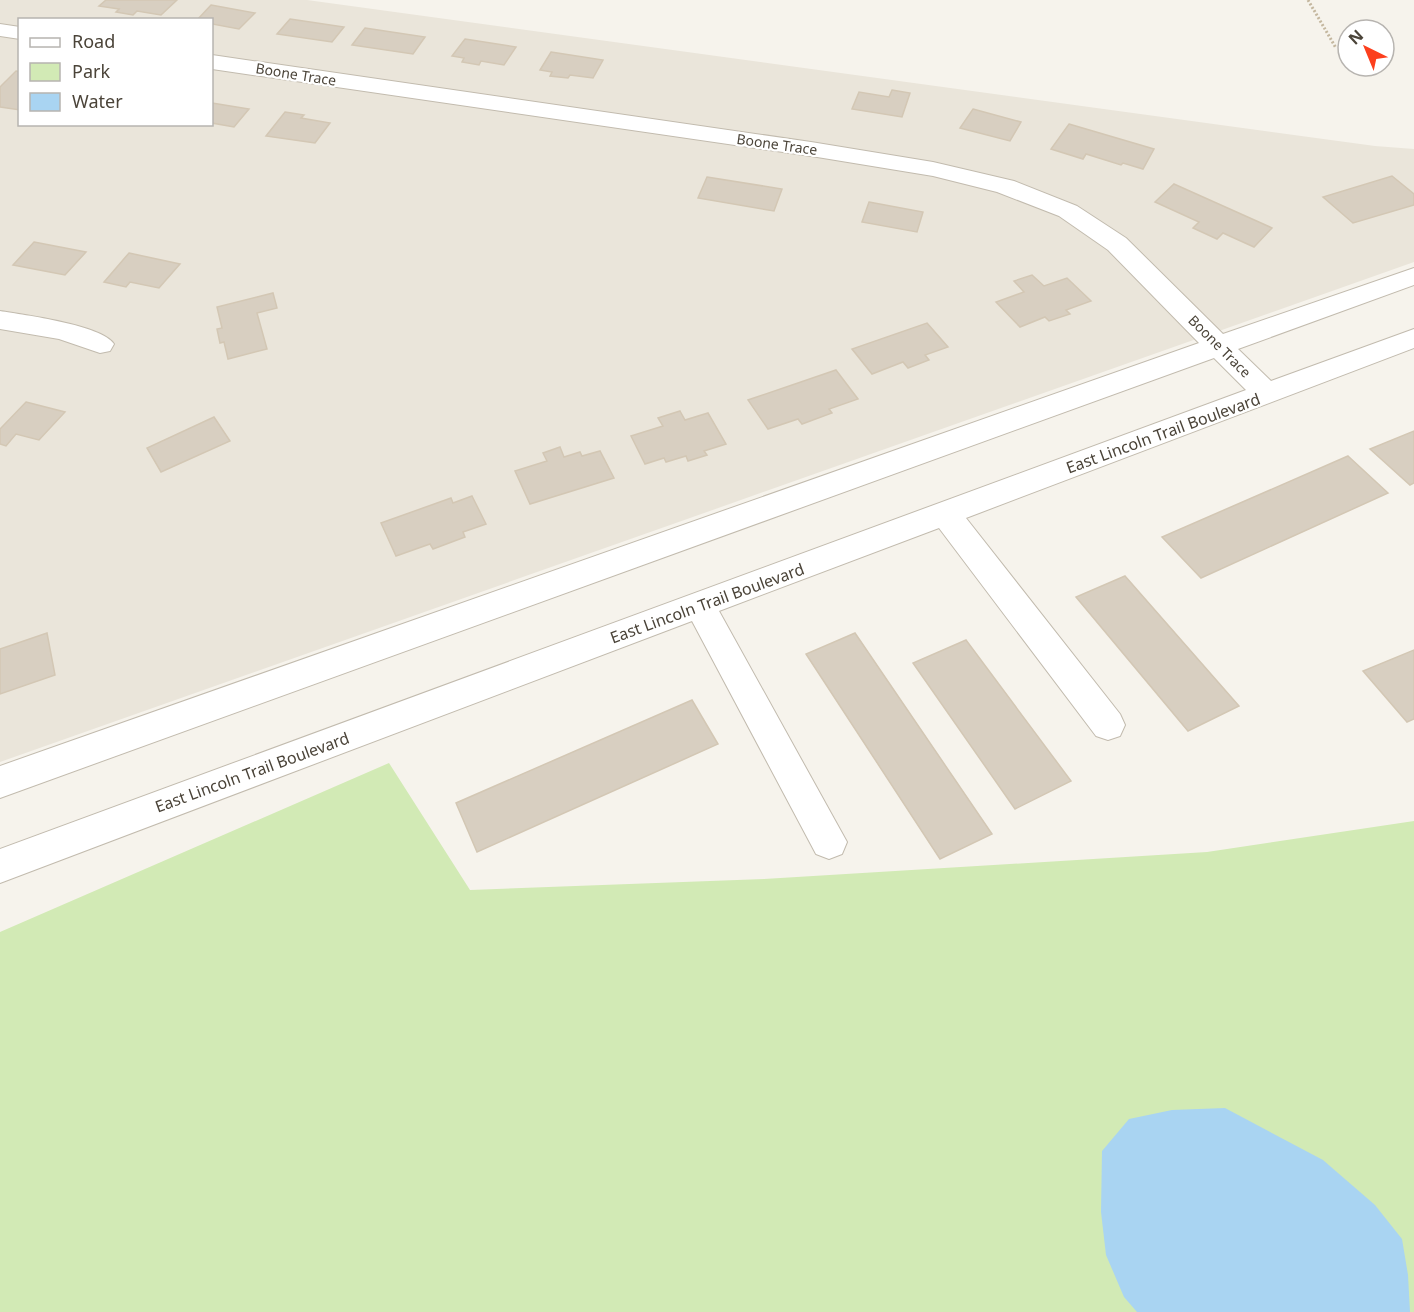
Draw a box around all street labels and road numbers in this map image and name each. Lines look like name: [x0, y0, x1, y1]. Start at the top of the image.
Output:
street label: Boone Trace: [254, 58, 338, 90]
street label: Boone Trace: [735, 129, 819, 159]
street label: Boone Trace: [1185, 311, 1256, 382]
street label: East Lincoln Trail Boulevard: [1063, 388, 1263, 478]
street label: East Lincoln Trail Boulevard: [607, 558, 807, 648]
street label: East Lincoln Trail Boulevard: [152, 727, 352, 817]

